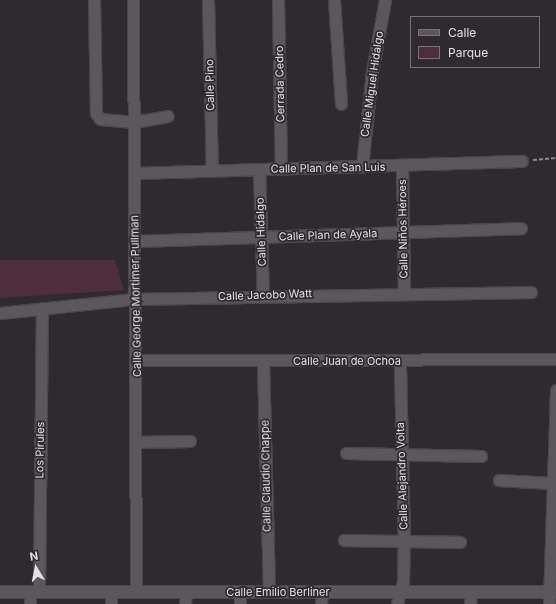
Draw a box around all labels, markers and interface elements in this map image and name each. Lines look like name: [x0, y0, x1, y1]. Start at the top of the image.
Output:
legend: [410, 16, 540, 68]
text: Calle: [448, 25, 476, 40]
street label: Calle Miguel Hidalgo: [358, 30, 386, 138]
street label: Cerrada Cedro: [273, 45, 287, 123]
text: Parque: [448, 45, 488, 60]
street label: Calle Pino: [203, 59, 217, 111]
street label: Calle Plan de San Luis: [271, 160, 385, 176]
street label: Calle Niños Héroes: [396, 179, 410, 279]
street label: Calle Hidalgo: [253, 197, 269, 267]
street label: Calle George Mortimer Pullman: [128, 215, 144, 377]
street label: Calle Plan de Ayala: [278, 227, 378, 243]
street label: Calle Jacobo Watt: [218, 287, 312, 303]
street label: Calle Juan de Ochoa: [293, 354, 401, 368]
street label: Calle Claudio Chappe: [258, 420, 274, 532]
street label: Los Pirules: [33, 421, 47, 479]
street label: Calle Alejandro Volta: [394, 422, 410, 530]
north arrow: [16, 548, 56, 588]
text: N: [29, 549, 39, 564]
street label: Calle Emilio Berliner: [226, 585, 330, 599]

